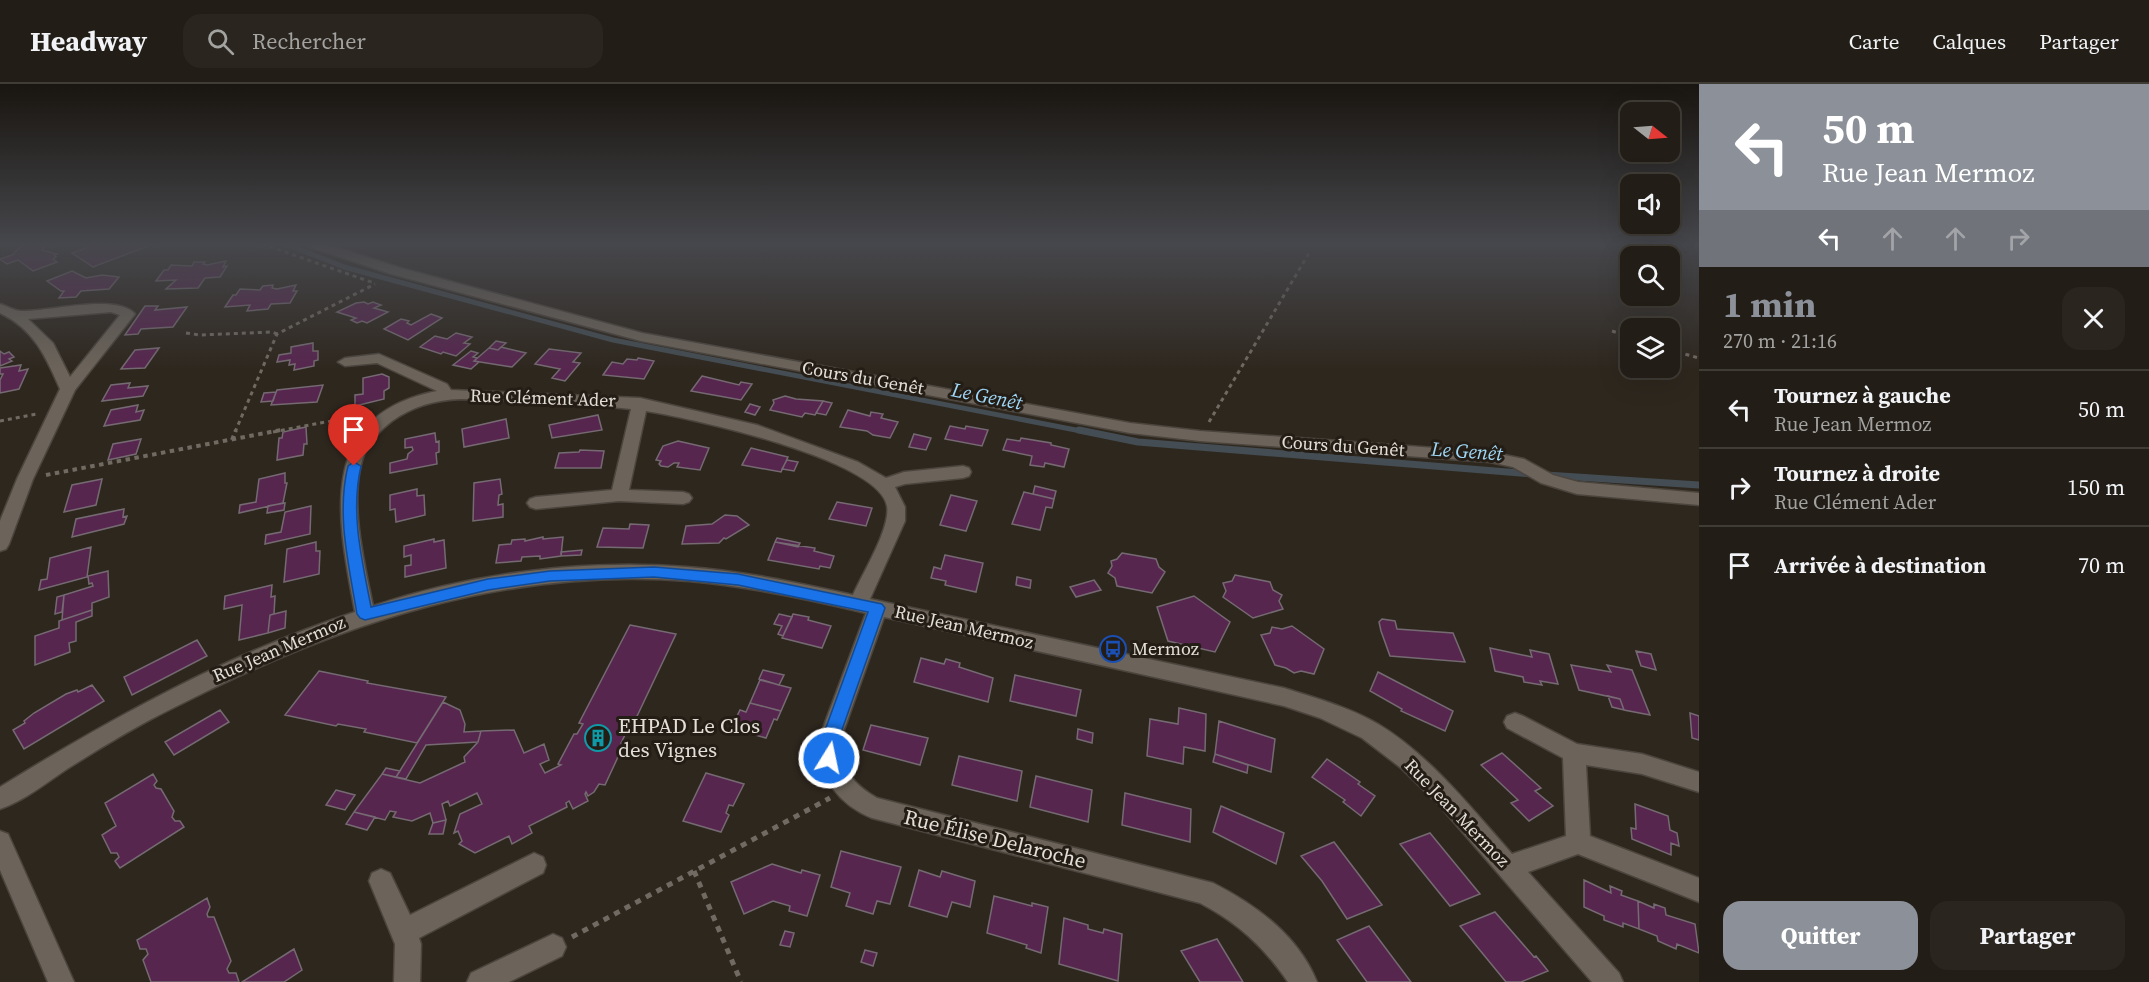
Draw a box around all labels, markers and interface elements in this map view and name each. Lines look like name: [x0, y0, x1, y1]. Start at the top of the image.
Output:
search box: [183, 14, 603, 68]
text: Headway: [30, 22, 147, 60]
icon: search: [204, 25, 237, 58]
text: Rechercher: [252, 26, 366, 56]
text: Carte: [1849, 27, 1899, 56]
text: Calques: [1932, 27, 2006, 56]
text: Partager: [2039, 27, 2119, 56]
text: 50 m: [1822, 99, 1915, 157]
north arrow: [1620, 102, 1680, 162]
map controls: [1620, 102, 1680, 378]
icon: left: [1723, 108, 1801, 186]
text: Rue Jean Mermoz: [1822, 154, 2035, 191]
button: sound: [1620, 174, 1680, 234]
icon: left: [1813, 222, 1846, 255]
icon: ahead: [1876, 222, 1909, 255]
icon: ahead: [1939, 222, 1972, 255]
icon: right: [2002, 222, 2035, 255]
button: search: [1620, 246, 1680, 306]
text: 1 min: [1723, 280, 1816, 329]
button: close: [2062, 287, 2125, 350]
button: layers: [1620, 318, 1680, 378]
text: 270 m · 21:16: [1723, 327, 1837, 355]
street label: Cours du Genêt: [800, 355, 926, 401]
water label: Le Genêt: [948, 375, 1026, 417]
text: Tournez à gauche: [1774, 380, 1951, 410]
street label: Rue Clément Ader: [470, 382, 617, 413]
icon: left: [1723, 393, 1756, 426]
text: 50 m: [2078, 394, 2125, 424]
pin: [328, 404, 379, 466]
text: Rue Jean Mermoz: [1774, 410, 1931, 438]
icon: arrive: [337, 413, 370, 446]
street label: Cours du Genêt: [1281, 429, 1405, 462]
water label: Le Genêt: [1429, 434, 1505, 468]
text: Tournez à droite: [1774, 458, 1940, 488]
icon: right: [1723, 471, 1756, 504]
text: 150 m: [2067, 472, 2125, 502]
text: Rue Clément Ader: [1774, 488, 1936, 516]
icon: arrive: [1723, 549, 1756, 582]
text: Arrivée à destination: [1774, 550, 1986, 580]
text: 70 m: [2078, 550, 2125, 580]
street label: Rue Jean Mermoz: [892, 598, 1036, 655]
street label: Rue Jean Mermoz: [209, 609, 349, 688]
bus stop icon: Mermoz: [1098, 634, 1128, 664]
place label: Mermoz: [1132, 636, 1199, 661]
place label: EHPAD Le Clos des Vignes: [618, 711, 760, 764]
building icon: EHPAD Le Clos des Vignes: [583, 723, 613, 753]
position arrow: [797, 726, 861, 790]
street label: Rue Jean Mermoz: [1399, 753, 1516, 872]
street label: Rue Élise Delaroche: [901, 802, 1089, 875]
button: Quitter: [1723, 901, 1918, 970]
button: Partager: [1930, 901, 2125, 970]

